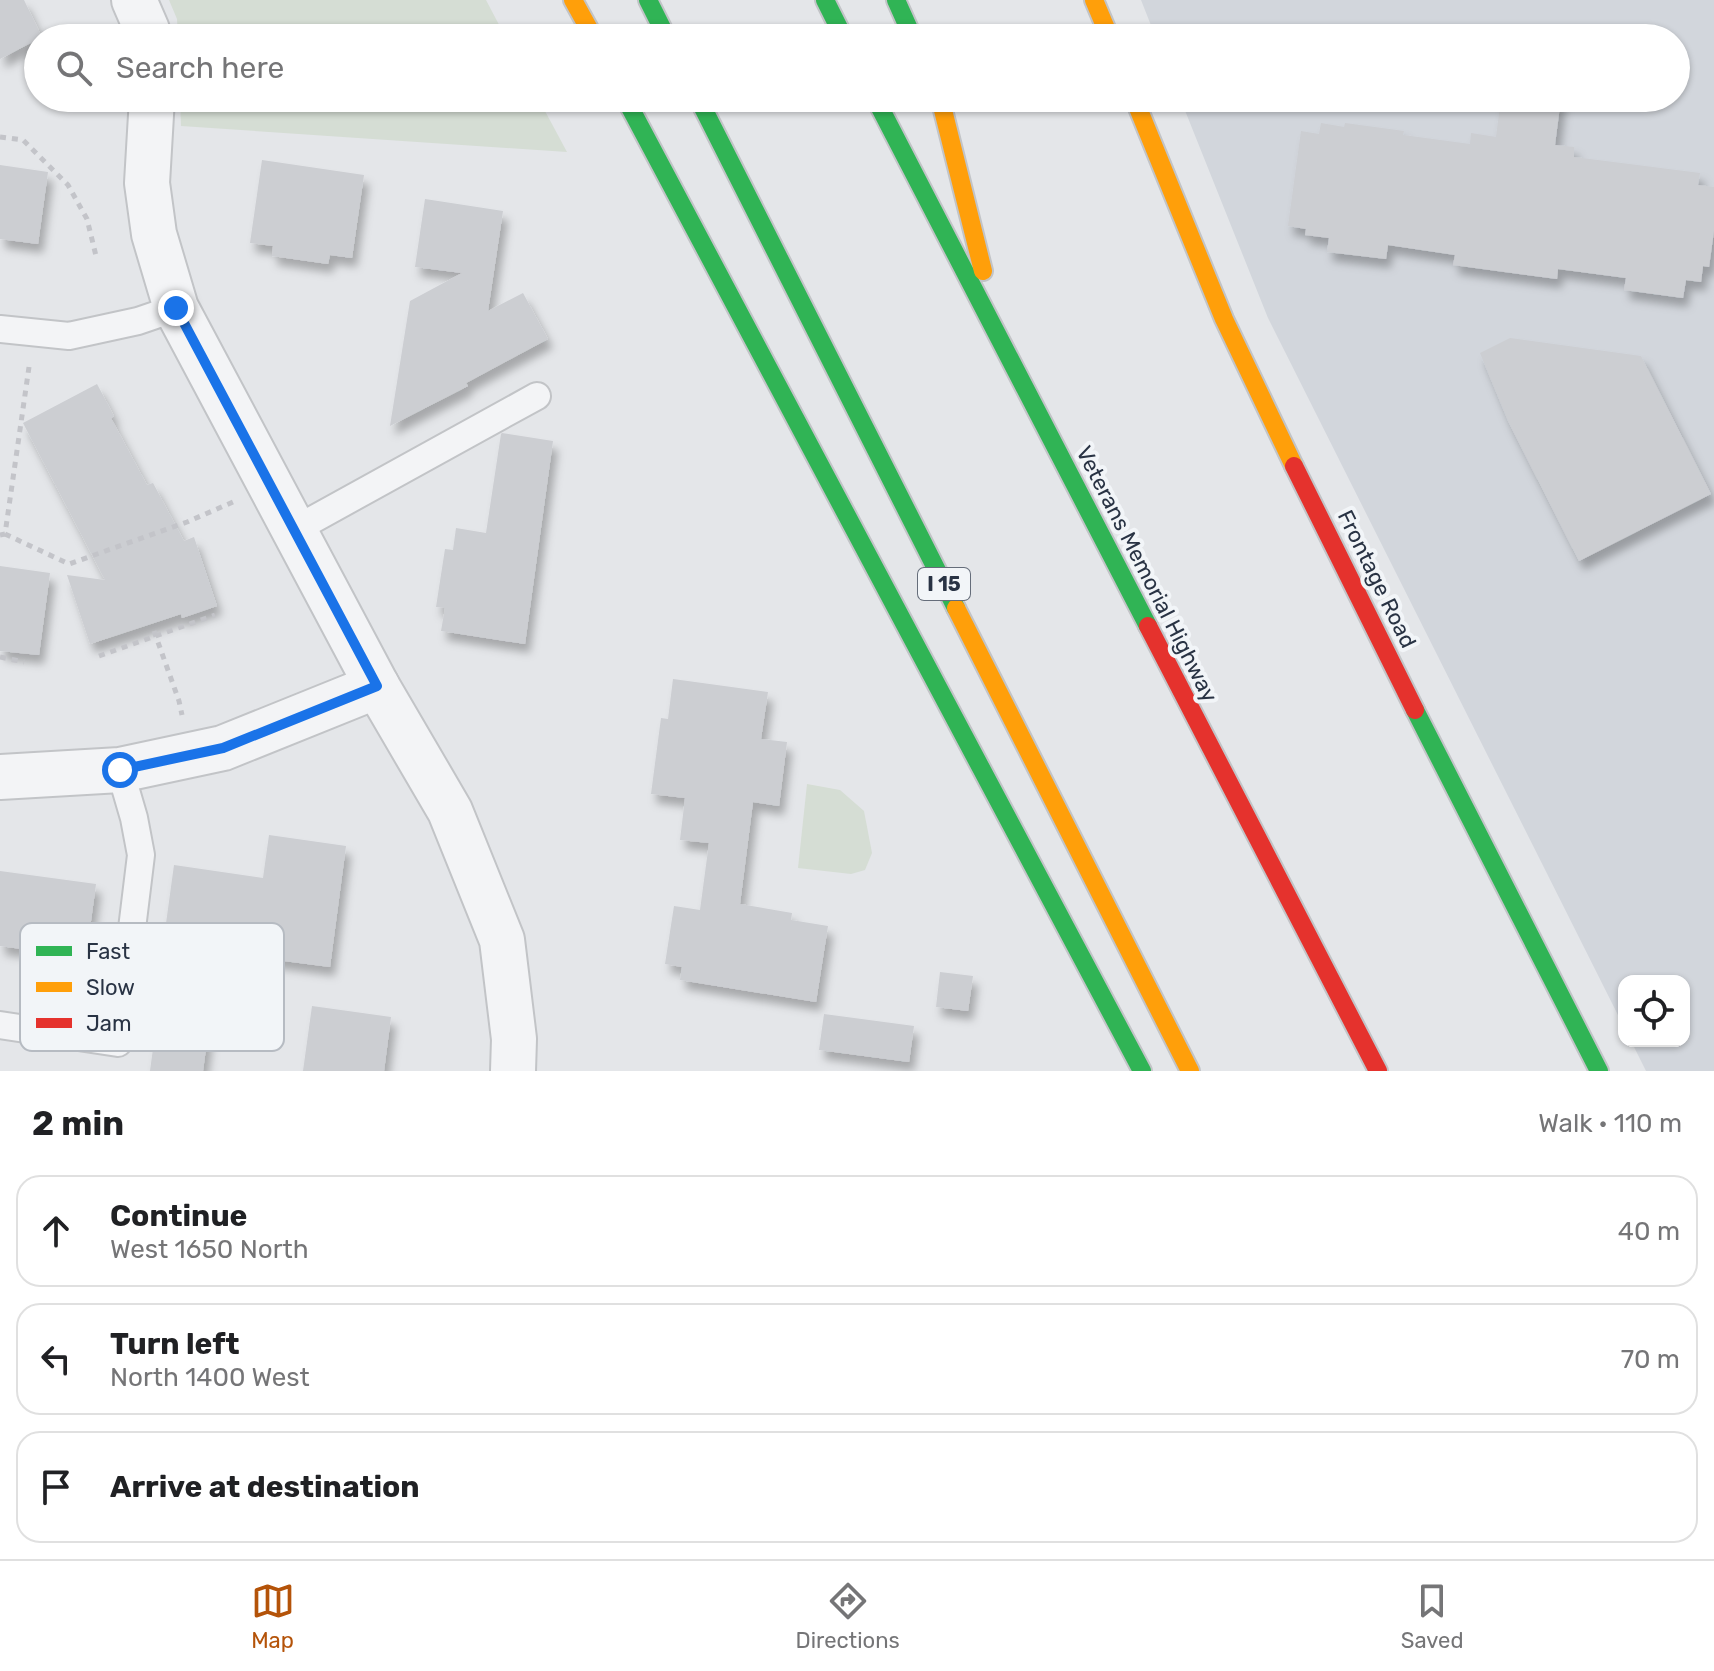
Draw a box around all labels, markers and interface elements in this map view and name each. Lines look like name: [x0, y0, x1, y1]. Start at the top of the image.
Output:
search box: [24, 24, 1690, 112]
icon: search: [52, 46, 96, 90]
text: Search here: [116, 50, 284, 86]
route end: [158, 290, 194, 326]
street label: Veterans Memorial Highway: [1071, 441, 1223, 707]
street label: Frontage Road: [1332, 506, 1422, 652]
road number: I 15: [918, 568, 970, 600]
route start: [102, 752, 138, 788]
legend: [20, 923, 284, 1051]
text: Fast: [86, 938, 131, 965]
text: Slow: [86, 974, 135, 1001]
map controls: [1618, 975, 1690, 1047]
button: locate: [1618, 975, 1690, 1047]
text: Jam: [86, 1010, 132, 1037]
text: 2 min: [32, 1103, 124, 1144]
text: Walk · 110 m: [1538, 1108, 1682, 1139]
text: Continue: [110, 1198, 247, 1234]
icon: ahead: [34, 1209, 78, 1253]
text: 40 m: [1618, 1216, 1680, 1247]
text: West 1650 North: [110, 1234, 309, 1265]
text: Turn left: [110, 1326, 240, 1362]
icon: left: [34, 1337, 78, 1381]
text: 70 m: [1621, 1344, 1680, 1375]
text: North 1400 West: [110, 1362, 310, 1393]
icon: arrive: [34, 1465, 78, 1509]
text: Arrive at destination: [110, 1469, 420, 1505]
tab: Map: [251, 1579, 295, 1654]
tab: Directions: [796, 1579, 900, 1654]
tab: Saved: [1401, 1579, 1464, 1654]

